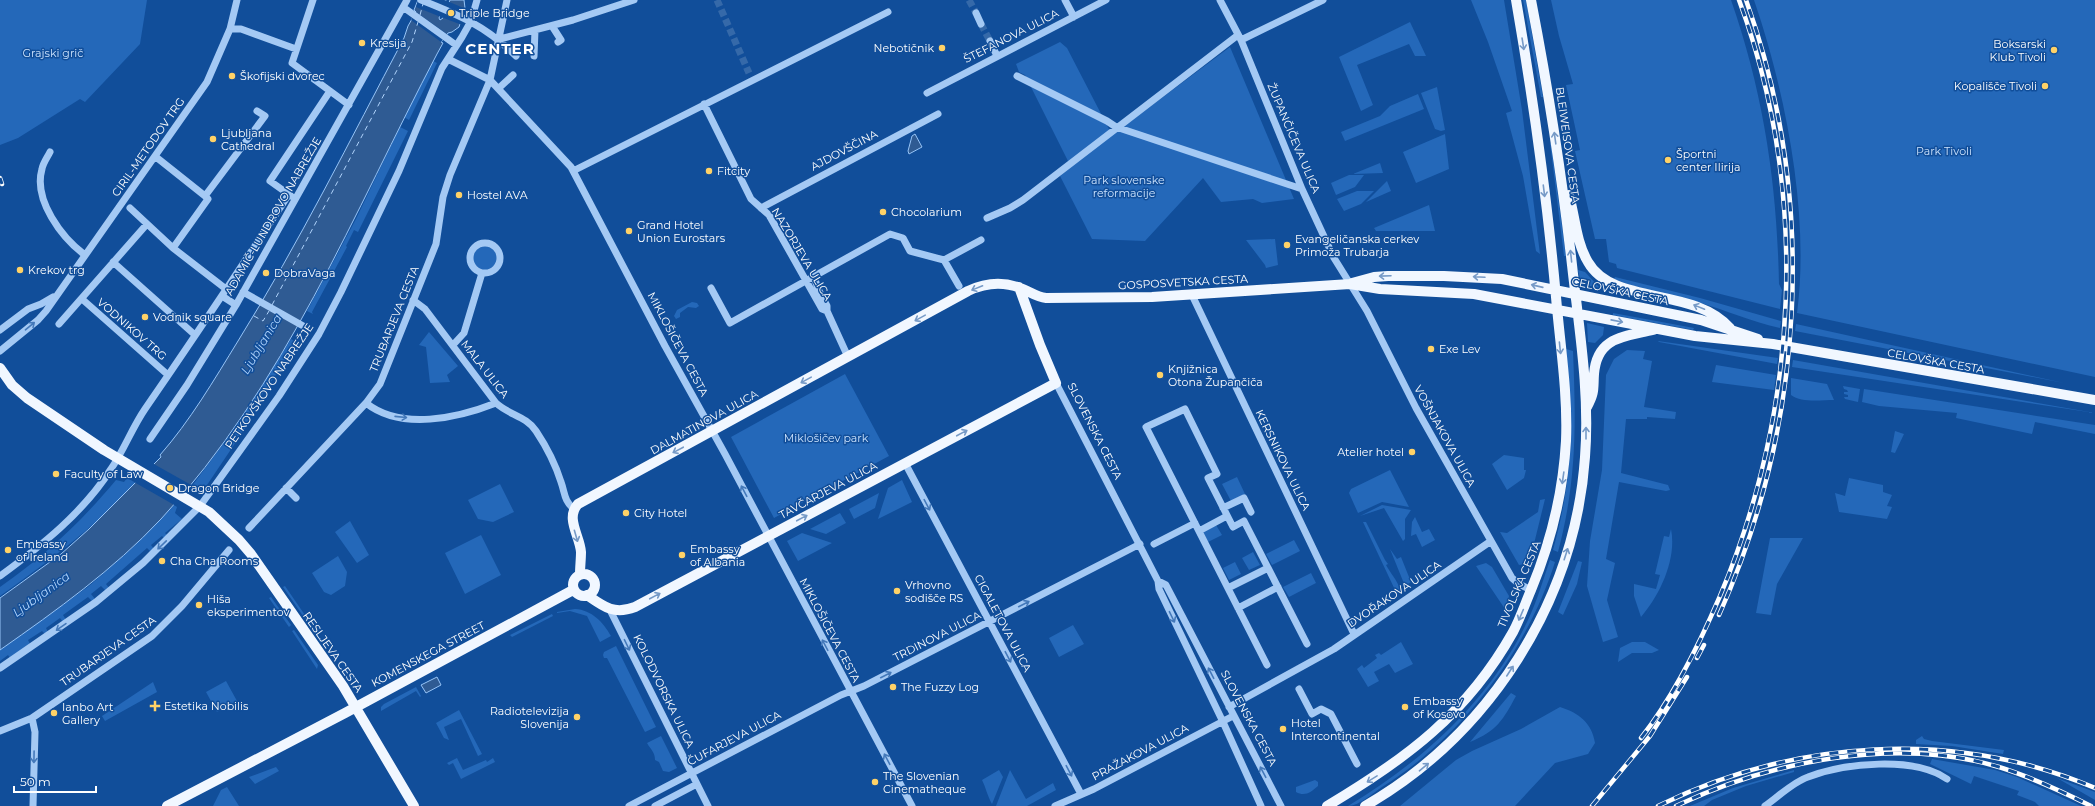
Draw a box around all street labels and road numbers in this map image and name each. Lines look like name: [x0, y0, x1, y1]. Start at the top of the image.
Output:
street label: ŠTEFANOVA ULICA: [961, 6, 1061, 66]
street label: ŽUPANČIČEVA ULICA: [1264, 81, 1324, 195]
street label: BLEIWEISOVA CESTA: [1553, 86, 1583, 204]
street label: CIRIL-METODOV TRG: [109, 95, 187, 199]
street label: AJDOVŠČINA: [808, 126, 880, 174]
street label: ADAMIČ-LUNDROVO NABREŽJE: [222, 134, 324, 298]
street label: NAZORJEVA ULICA: [769, 205, 835, 303]
street label: TRUBARJEVA CESTA: [366, 264, 422, 374]
street label: GOSPOSVETSKA CESTA: [1118, 272, 1248, 292]
street label: CELOVŠKA CESTA: [1570, 274, 1670, 308]
street label: MIKLOŠIČEVA CESTA: [645, 289, 711, 399]
street label: VODNIKOV TRG: [94, 295, 170, 363]
street label: PETKOVŠKOVO NABREŽJE: [222, 321, 316, 451]
street label: MALA ULICA: [458, 337, 512, 401]
street label: CELOVŠKA CESTA: [1886, 346, 1986, 376]
street label: SLOVENSKA CESTA: [1065, 380, 1125, 482]
street label: VOŠNJAKOVA ULICA: [1411, 383, 1479, 489]
street label: DALMATINOVA ULICA: [648, 386, 760, 457]
street label: KERSNIKOVA ULICA: [1252, 407, 1314, 513]
street label: TAVČARJEVA ULICA: [777, 458, 880, 522]
street label: TIVOLSKA CESTA: [1494, 538, 1544, 630]
street label: DVOŘAKOVA ULICA: [1345, 557, 1444, 631]
street label: CIGALETOVA ULICA: [971, 572, 1035, 674]
street label: MIKLOŠIČEVA CESTA: [797, 575, 863, 685]
street label: TRDINOVA ULICA: [891, 608, 983, 664]
street label: RESLJEVA CESTA: [300, 609, 366, 695]
street label: TRUBARJEVA CESTA: [58, 613, 159, 689]
street label: KOMENSKEGA STREET: [369, 618, 488, 690]
street label: KOLODVORSKA ULICA: [630, 632, 698, 750]
street label: SLOVENSKA CESTA: [1218, 668, 1280, 768]
street label: ČUFARJEVA ULICA: [685, 707, 783, 769]
street label: PRAŽAKOVA ULICA: [1089, 721, 1191, 783]

